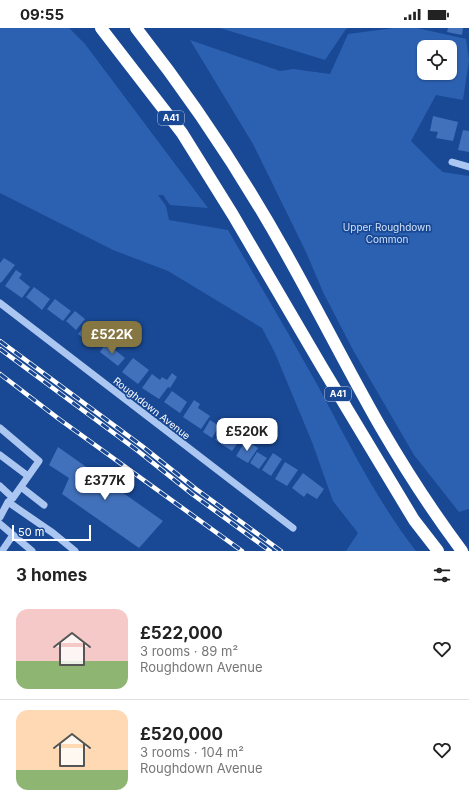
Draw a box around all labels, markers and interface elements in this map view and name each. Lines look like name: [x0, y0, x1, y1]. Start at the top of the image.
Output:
text: 09:55: [20, 5, 64, 24]
map controls: [417, 40, 457, 80]
button: locate: [417, 40, 457, 80]
road number: A41: [158, 111, 184, 125]
park label: Upper Roughdown Common: [343, 221, 431, 245]
pin: £522K: [84, 321, 140, 355]
text: £522K: [91, 326, 133, 342]
street label: Roughdown Avenue: [111, 374, 193, 442]
road number: A41: [325, 387, 351, 401]
pin: £520K: [219, 418, 275, 452]
text: £520K: [226, 423, 268, 439]
pin: £377K: [77, 467, 133, 501]
text: £377K: [84, 472, 126, 488]
scale bar: [12, 523, 91, 542]
text: 50 m: [18, 525, 44, 539]
icon: filters: [431, 564, 453, 586]
text: 3 homes: [16, 565, 87, 585]
text: £522,000: [140, 623, 223, 643]
icon: home: [48, 625, 96, 673]
icon: heart: [431, 638, 453, 660]
text: 3 rooms · 89 m²: [140, 643, 238, 659]
text: Roughdown Avenue: [140, 659, 262, 675]
text: £520,000: [140, 724, 223, 744]
icon: home: [48, 726, 96, 774]
icon: heart: [431, 739, 453, 761]
text: 3 rooms · 104 m²: [140, 744, 244, 760]
text: Roughdown Avenue: [140, 760, 262, 776]

